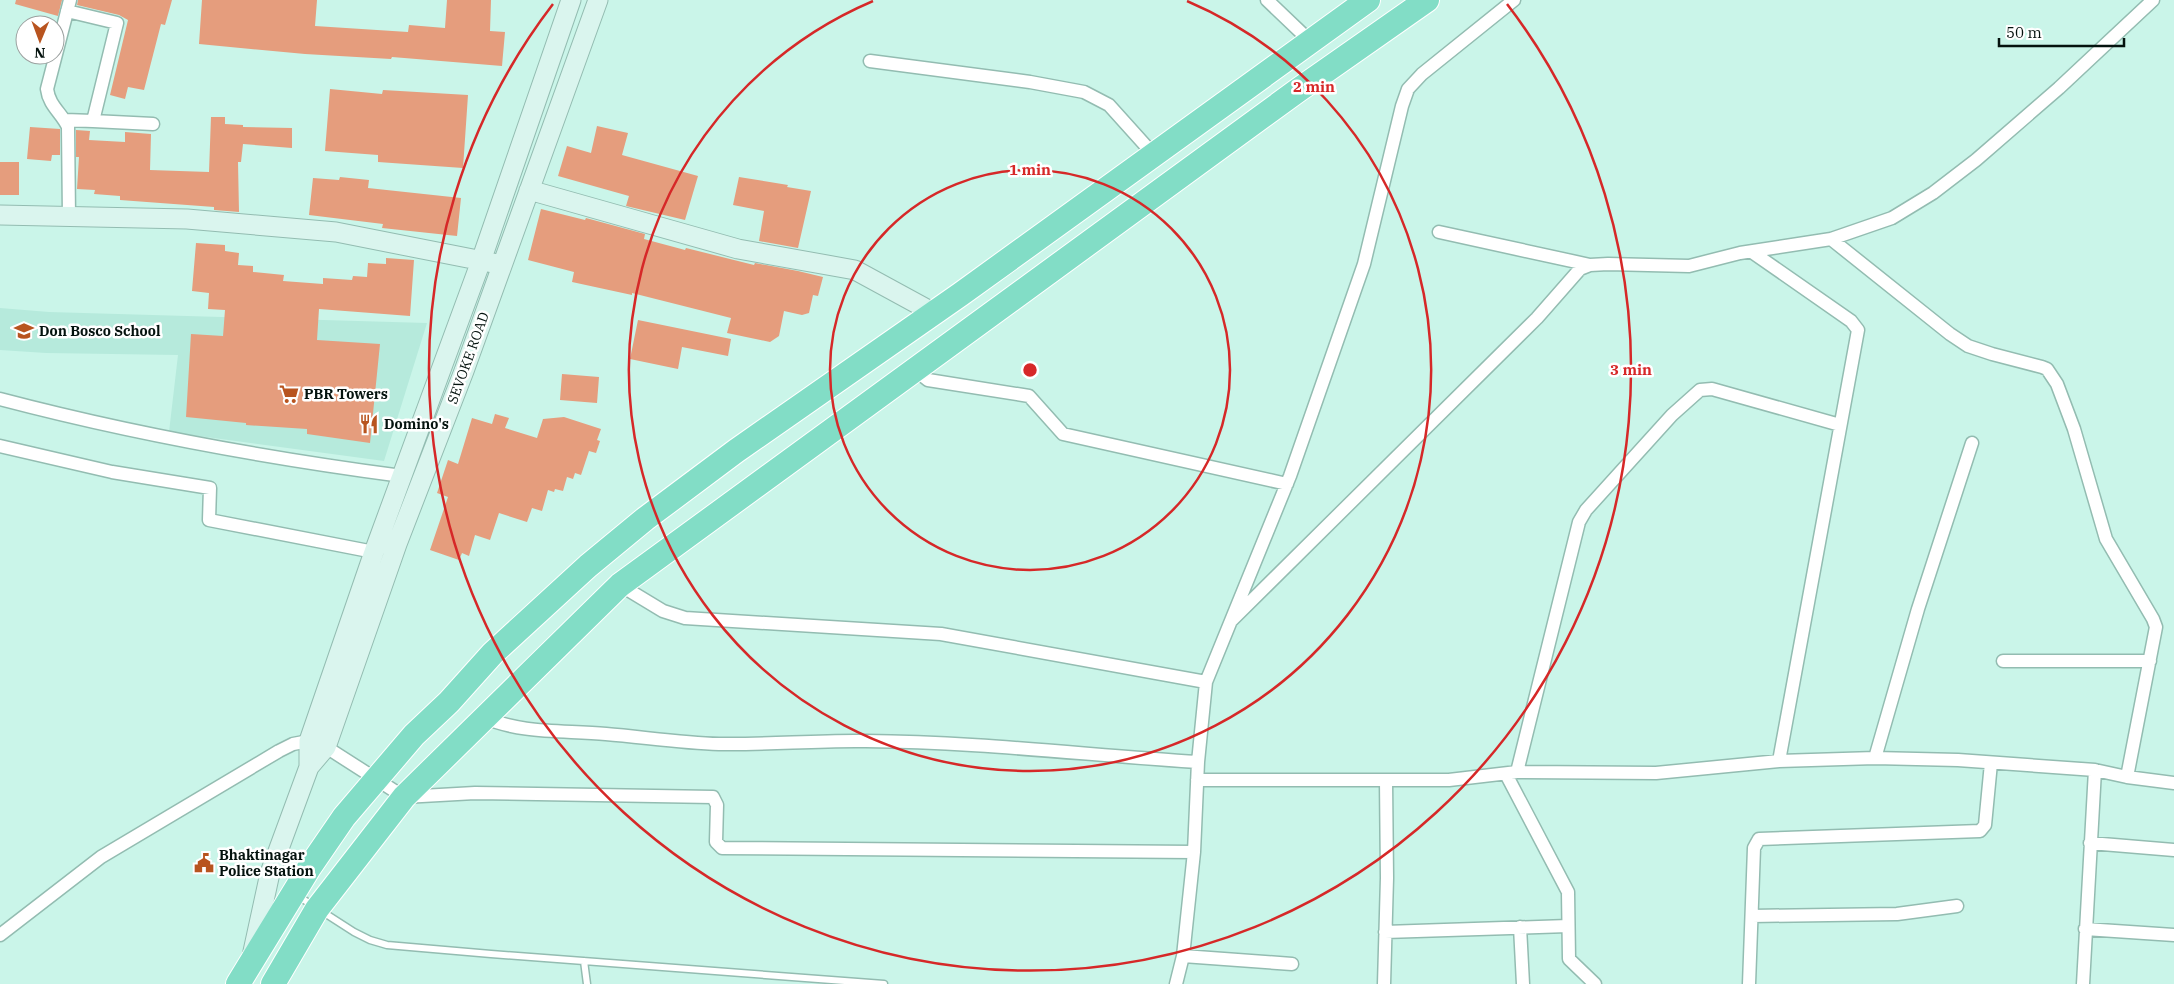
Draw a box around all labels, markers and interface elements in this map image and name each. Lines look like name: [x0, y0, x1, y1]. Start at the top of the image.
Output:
north arrow: [15, 15, 65, 65]
scale bar: [1999, 15, 2124, 47]
text: 50 m: [2006, 23, 2042, 42]
text: N: [34, 44, 45, 62]
text: 2 min: [1293, 77, 1335, 96]
text: 1 min: [1009, 160, 1051, 179]
street label: SEVOKE ROAD: [443, 309, 493, 406]
school or university icon: Don Bosco School: [13, 320, 35, 342]
place label: Don Bosco School: [39, 322, 161, 340]
text: 3 min: [1610, 360, 1652, 379]
centre of rings: [1021, 361, 1039, 379]
supermarket icon: PBR Towers: [278, 383, 300, 405]
place label: PBR Towers: [304, 385, 388, 403]
restaurant icon: Domino's: [358, 413, 380, 435]
place label: Domino's: [384, 415, 449, 433]
place label: Bhaktinagar Police Station: [219, 846, 314, 880]
public building icon: Bhaktinagar Police Station: [193, 852, 215, 874]

